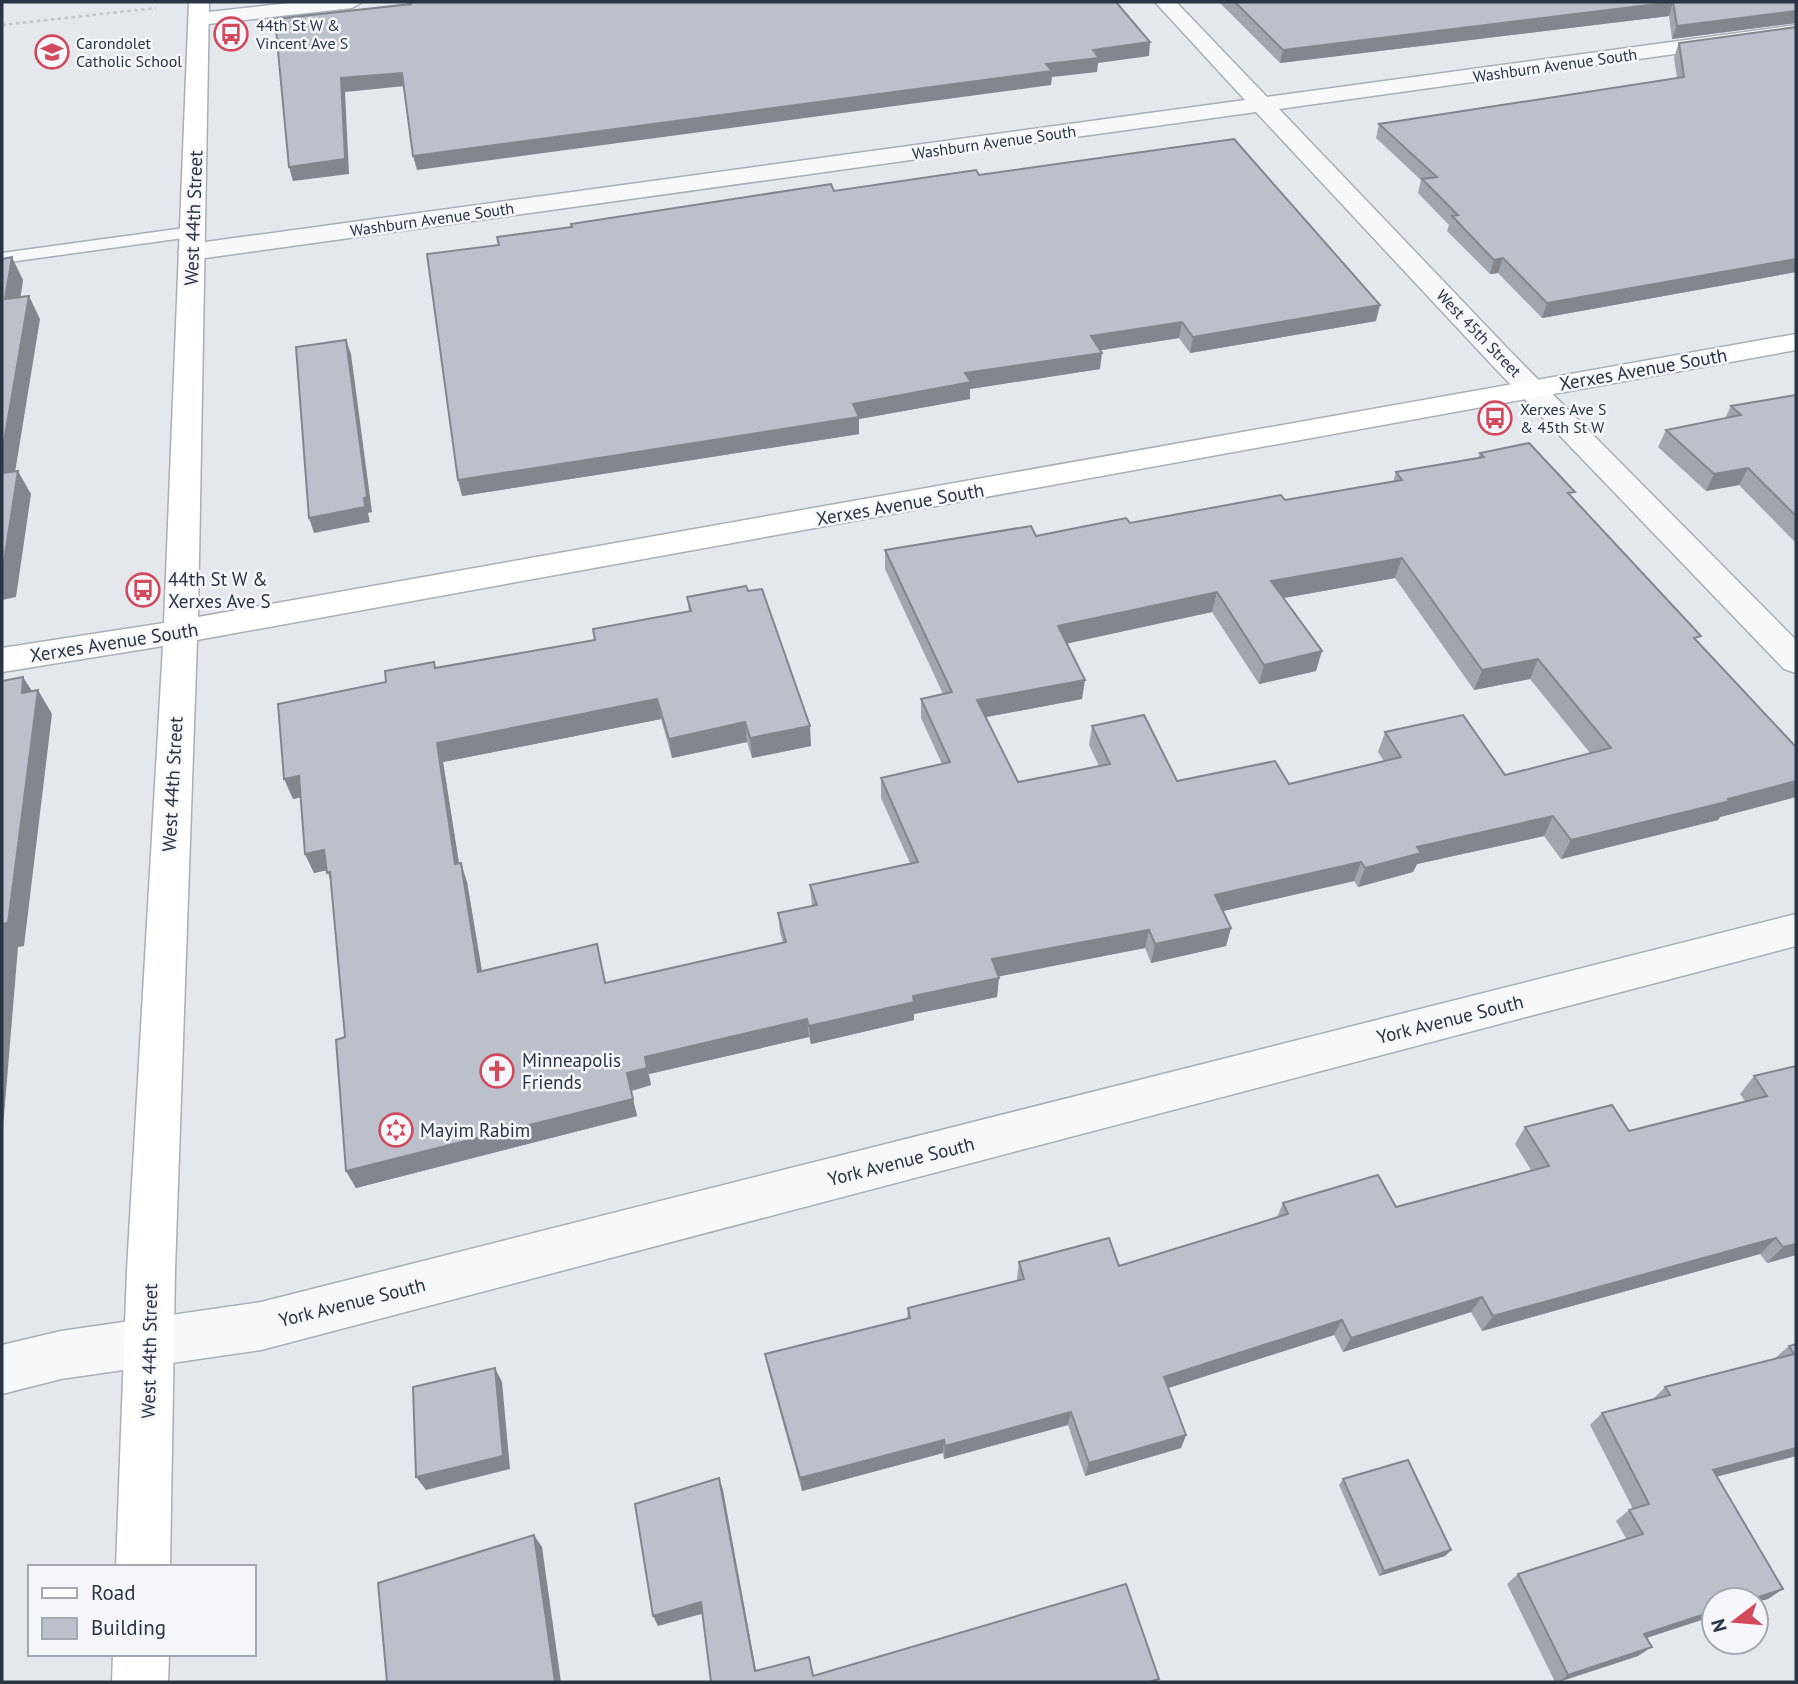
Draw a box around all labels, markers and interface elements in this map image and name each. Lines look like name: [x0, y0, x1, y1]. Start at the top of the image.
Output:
bus stop icon: 44th St W & Vincent Ave S: [212, 15, 250, 53]
place label: 44th St W & Vincent Ave S: [255, 15, 348, 53]
school or university icon: Carondolet Catholic School: [33, 33, 71, 71]
place label: Carondolet Catholic School: [76, 33, 182, 71]
street label: Washburn Avenue South: [1472, 44, 1638, 86]
street label: Washburn Avenue South: [911, 121, 1077, 163]
street label: West 44th Street: [179, 149, 207, 286]
street label: Washburn Avenue South: [349, 198, 515, 240]
street label: West 45th Street: [1432, 285, 1526, 381]
street label: Xerxes Avenue South: [1557, 342, 1729, 396]
bus stop icon: Xerxes Ave S & 45th St W: [1476, 399, 1514, 437]
place label: Xerxes Ave S & 45th St W: [1520, 399, 1606, 437]
street label: Xerxes Avenue South: [814, 477, 986, 531]
place label: 44th St W & Xerxes Ave S: [168, 567, 271, 613]
bus stop icon: 44th St W & Xerxes Ave S: [124, 571, 162, 609]
street label: Xerxes Avenue South: [28, 617, 200, 667]
street label: West 44th Street: [156, 715, 188, 852]
street label: York Avenue South: [1374, 989, 1526, 1049]
place label: Minneapolis Friends: [522, 1048, 621, 1094]
church icon: Minneapolis Friends: [478, 1052, 516, 1090]
synagogue icon: Mayim Rabim: [377, 1111, 415, 1149]
place label: Mayim Rabim: [420, 1118, 530, 1142]
street label: York Avenue South: [825, 1131, 977, 1191]
street label: York Avenue South: [276, 1272, 428, 1332]
street label: West 44th Street: [136, 1283, 162, 1419]
legend: [28, 1565, 256, 1656]
text: Road: [91, 1579, 135, 1606]
north arrow: [1700, 1586, 1770, 1656]
text: Building: [91, 1614, 166, 1641]
text: N: [1705, 1616, 1732, 1635]

